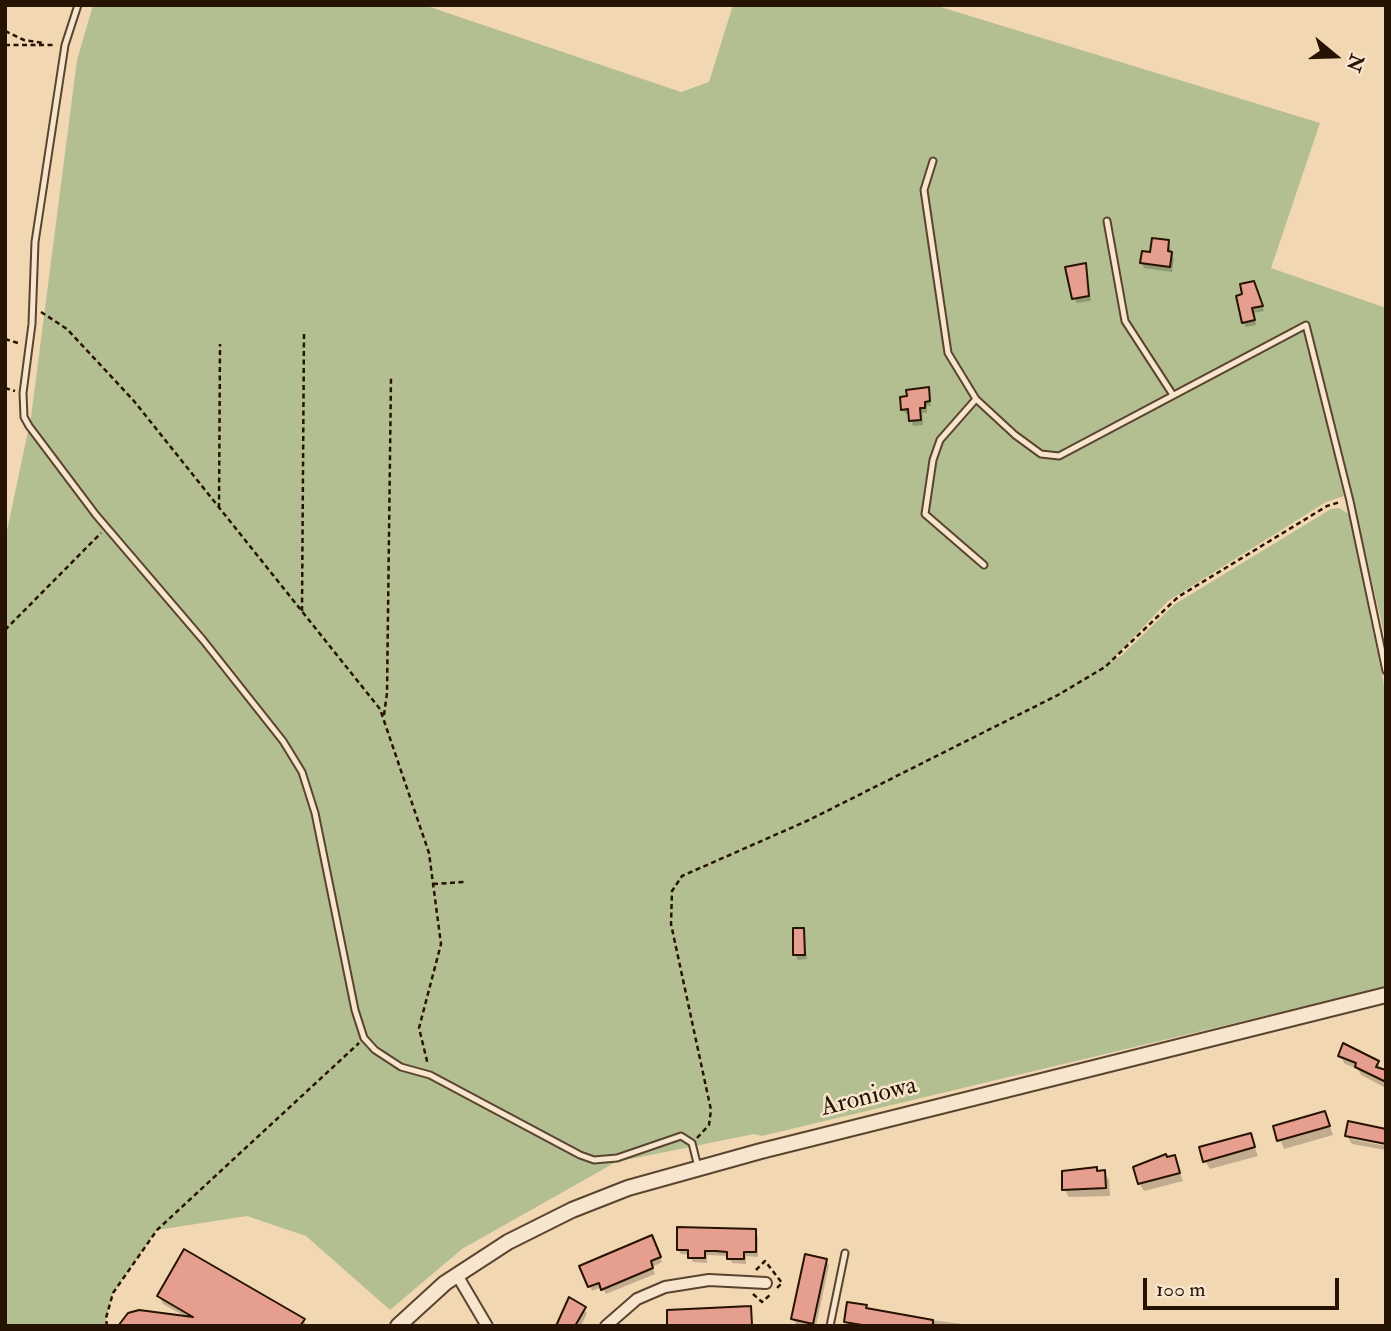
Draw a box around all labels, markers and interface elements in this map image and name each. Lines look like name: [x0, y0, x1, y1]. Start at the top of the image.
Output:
north arrow: [1300, 21, 1370, 91]
text: N: [1341, 51, 1369, 75]
street label: Aroniowa: [818, 1071, 920, 1125]
scale bar: [1146, 1264, 1342, 1308]
text: 100 m: [1156, 1276, 1206, 1303]

